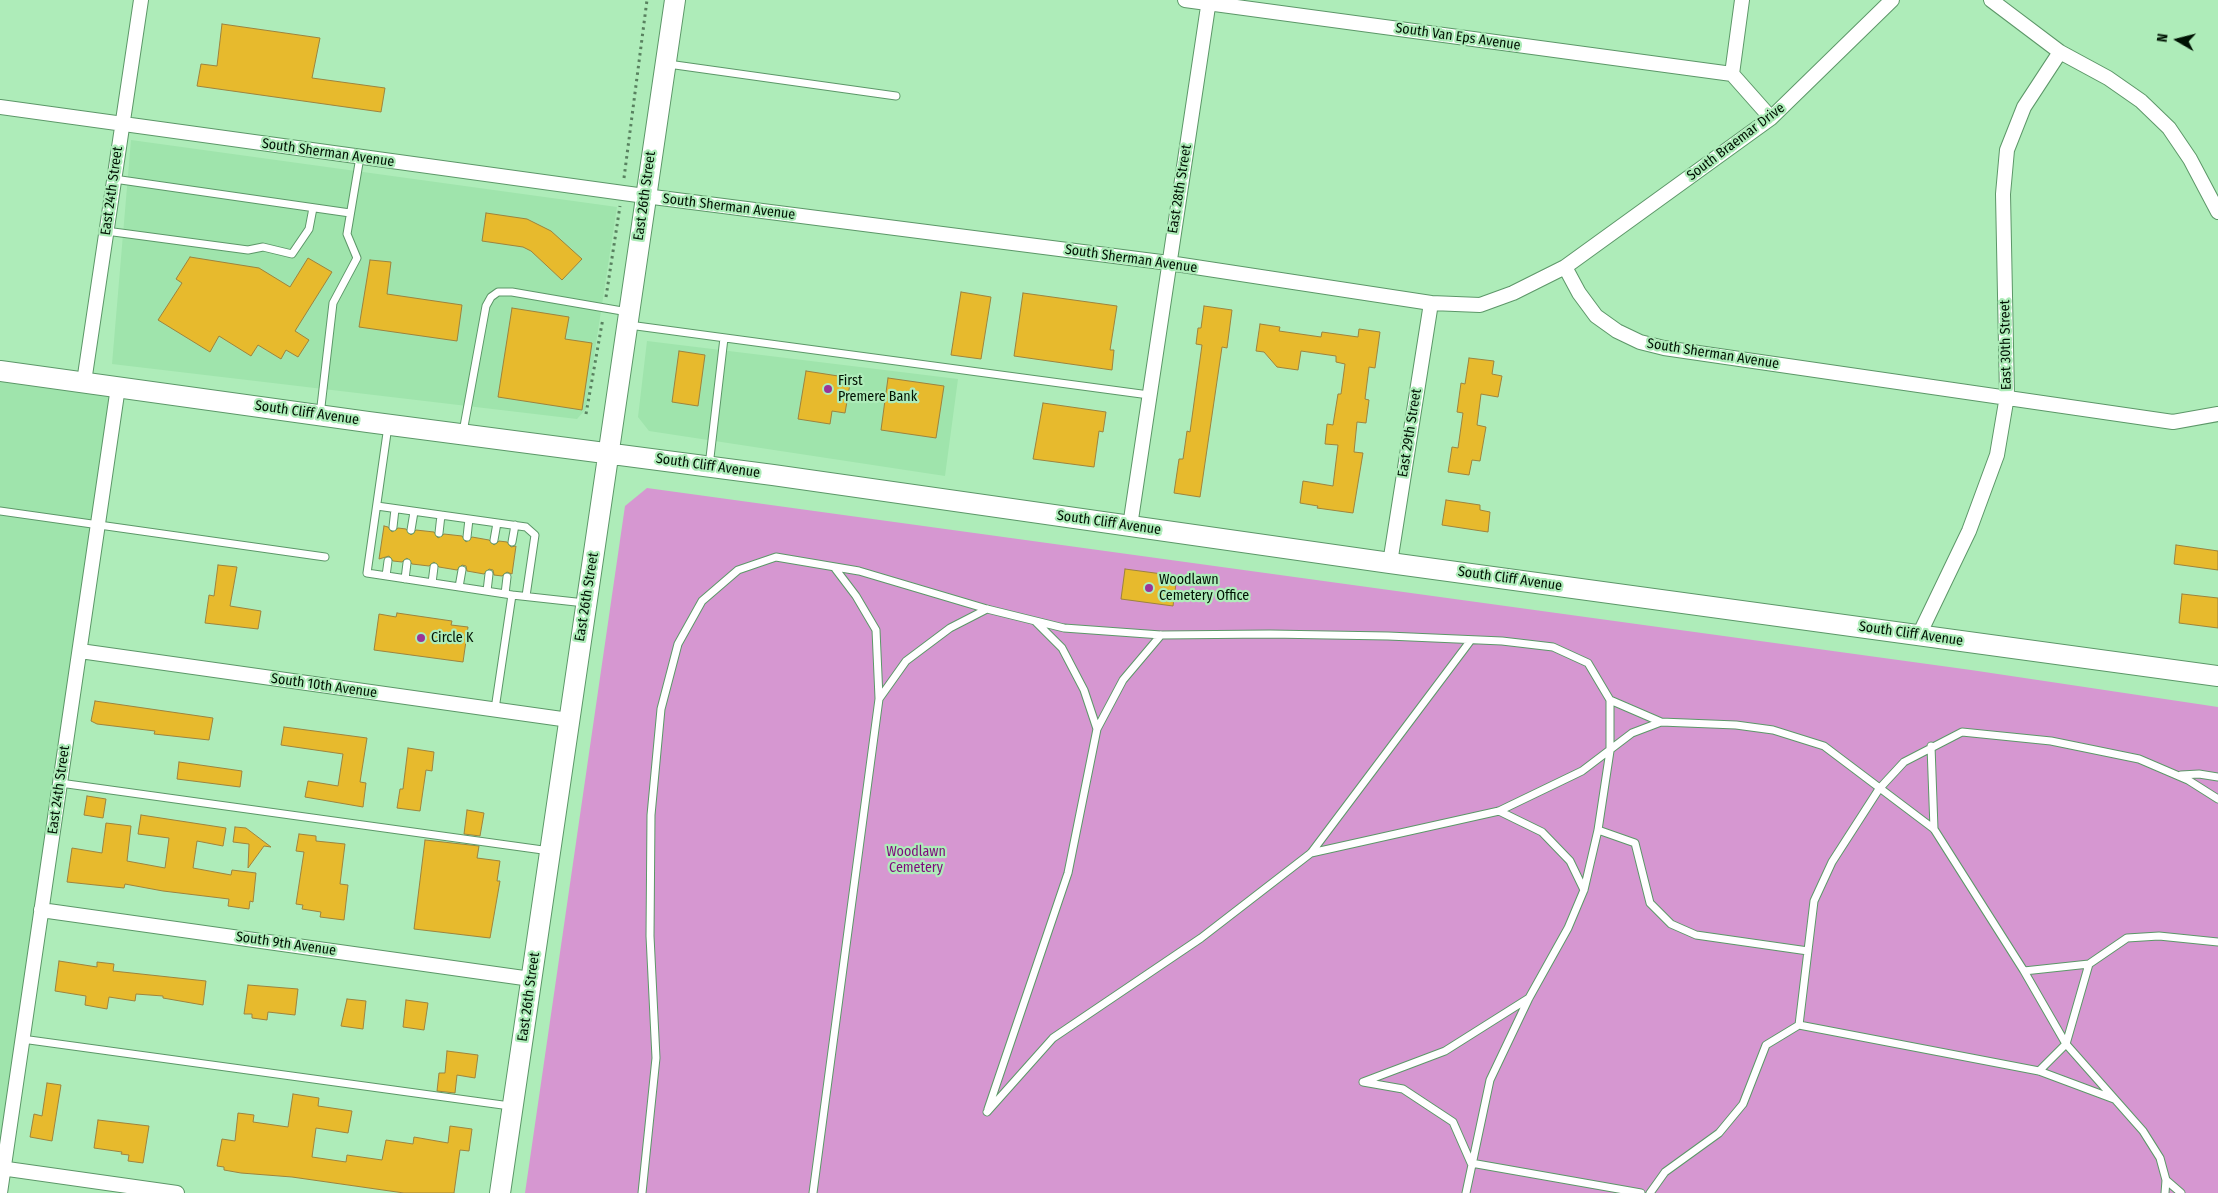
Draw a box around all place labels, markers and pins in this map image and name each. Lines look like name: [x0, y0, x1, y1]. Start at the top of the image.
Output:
place label: First Premere Bank: [838, 373, 917, 406]
marker: First Premere Bank: [822, 383, 834, 395]
place label: Woodlawn Cemetery Office: [1159, 572, 1249, 604]
marker: Woodlawn Cemetery Office: [1143, 582, 1155, 594]
place label: Circle K: [431, 630, 473, 646]
marker: Circle K: [415, 632, 427, 644]

